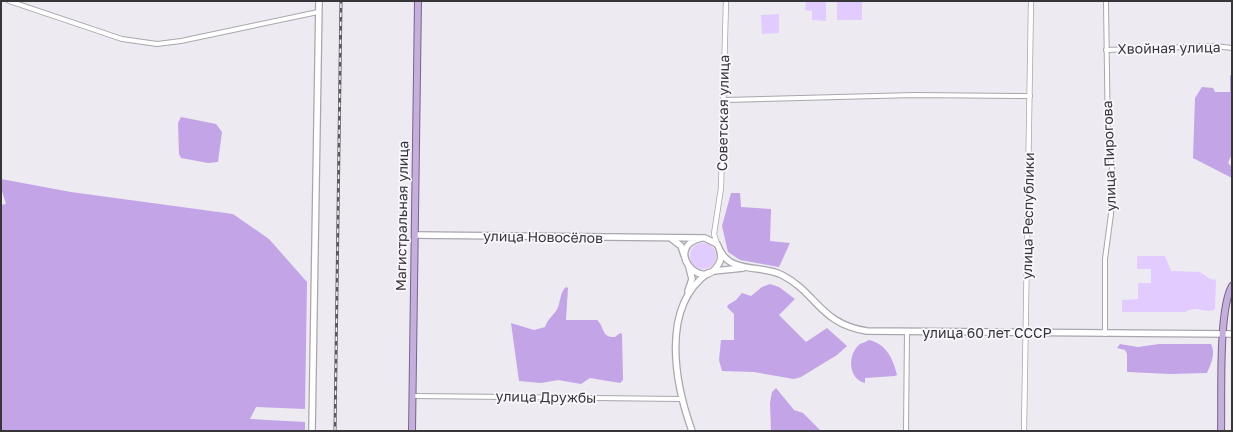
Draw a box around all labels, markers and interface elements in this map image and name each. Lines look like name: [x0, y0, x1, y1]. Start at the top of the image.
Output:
street label: Хвойная улица: [1117, 38, 1221, 57]
street label: Советская улица: [713, 55, 732, 171]
street label: улица Пирогова: [1098, 100, 1119, 212]
street label: Магистральная улица: [392, 141, 411, 291]
street label: улица Республики: [1018, 152, 1037, 280]
street label: улица Новосёлов: [483, 227, 603, 246]
street label: улица 60 лет СССР: [922, 324, 1052, 341]
street label: улица Дружбы: [496, 387, 596, 406]

